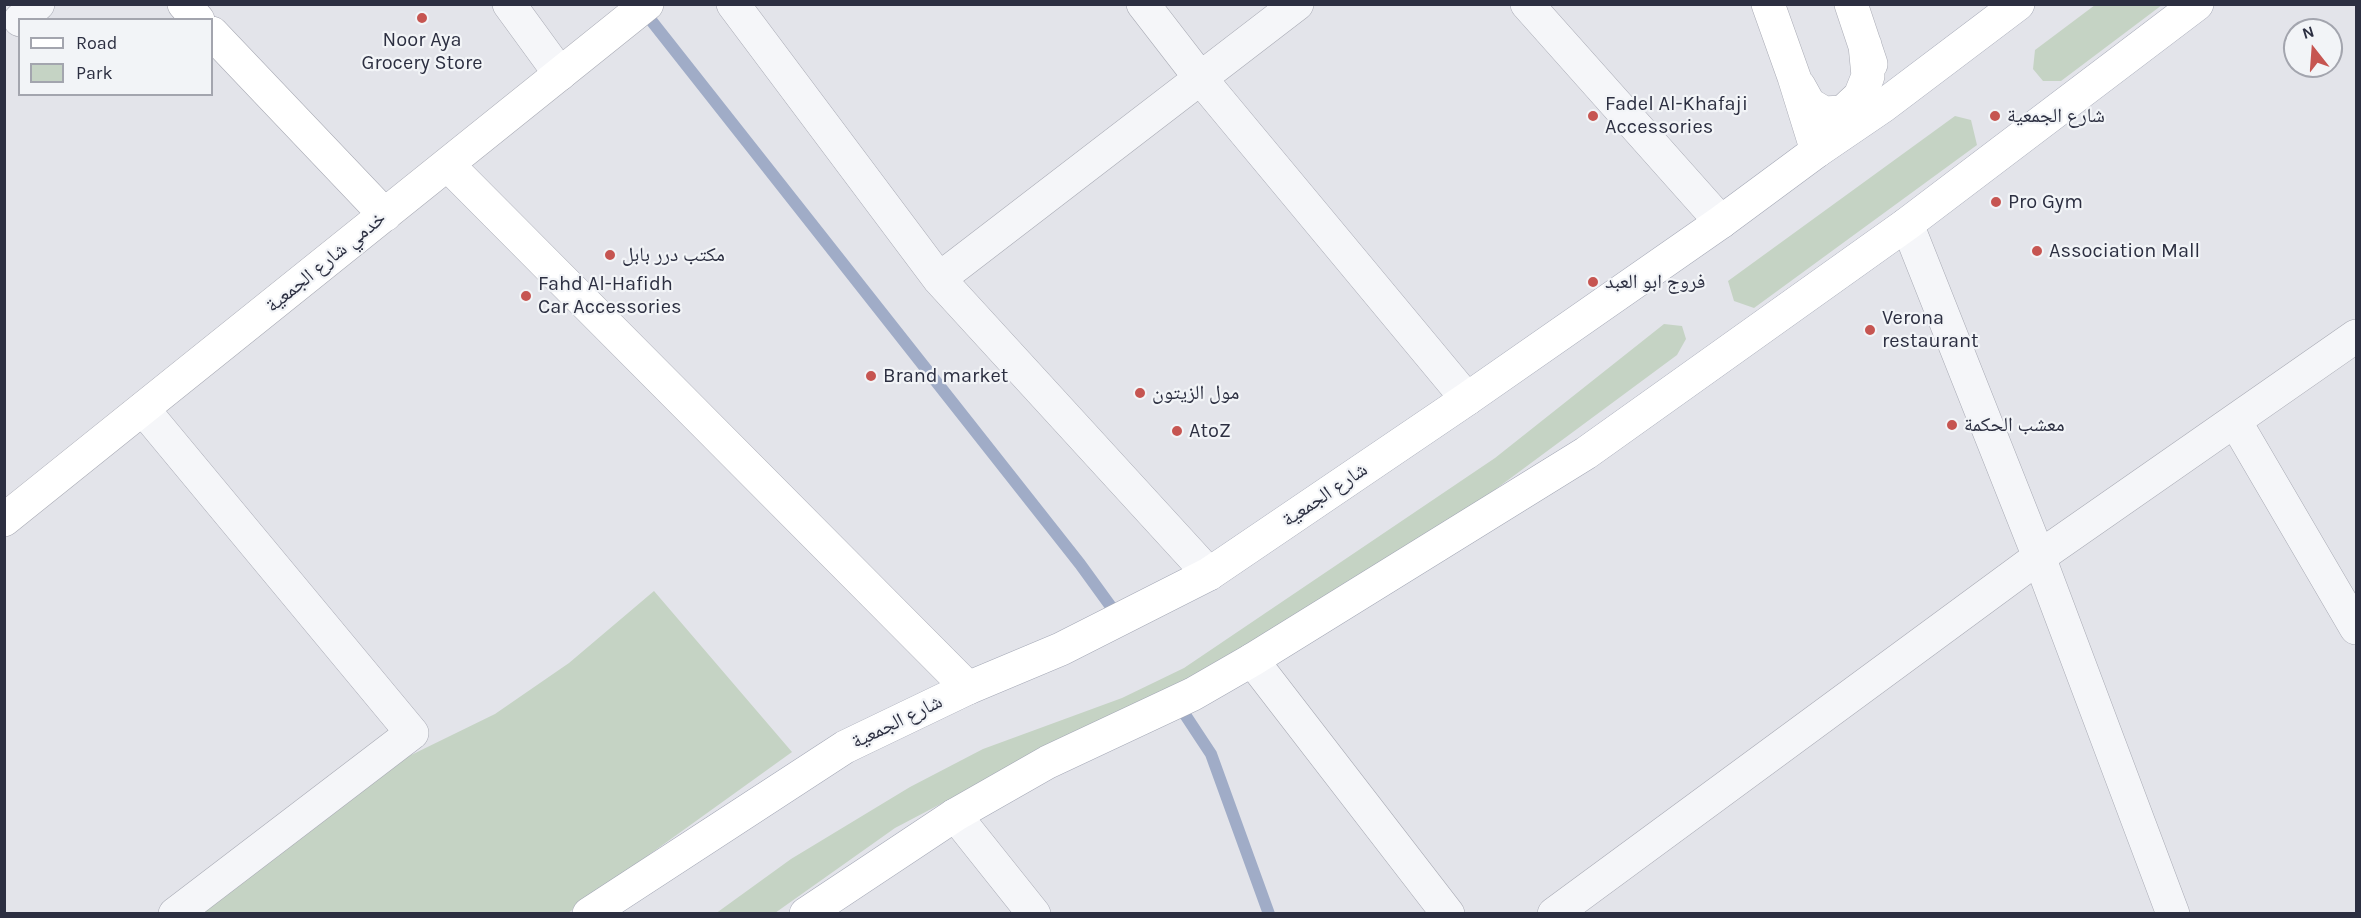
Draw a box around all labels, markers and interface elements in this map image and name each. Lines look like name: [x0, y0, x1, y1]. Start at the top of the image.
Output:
marker: Noor Aya Grocery Store: [415, 11, 429, 25]
legend: [18, 18, 213, 96]
north arrow: [2283, 18, 2343, 78]
text: N: [2300, 21, 2316, 43]
place label: Noor Aya Grocery Store: [362, 28, 482, 75]
text: Road: [76, 32, 117, 54]
text: Park: [76, 62, 113, 84]
place label: Fadel Al-Khafaji Accessories: [1605, 92, 1748, 139]
place label: شارع الجمعية: [2007, 104, 2105, 128]
marker: Fadel Al-Khafaji Accessories: [1586, 109, 1600, 123]
marker: شارع الجمعية: [1988, 109, 2002, 123]
place label: Pro Gym: [2008, 190, 2083, 214]
marker: Pro Gym: [1989, 195, 2003, 209]
street label: خدمي شارع الجمعية: [261, 206, 391, 318]
place label: Association Mall: [2049, 239, 2200, 263]
place label: مكتب درر بابل: [622, 243, 725, 267]
marker: Association Mall: [2030, 244, 2044, 258]
marker: مكتب درر بابل: [603, 248, 617, 262]
place label: فروج ابو العبد: [1605, 270, 1705, 294]
place label: Fahd Al-Hafidh Car Accessories: [538, 272, 682, 319]
marker: فروج ابو العبد: [1586, 275, 1600, 289]
marker: Fahd Al-Hafidh Car Accessories: [519, 289, 533, 303]
place label: Verona restaurant: [1882, 306, 1978, 353]
marker: Verona restaurant: [1863, 323, 1877, 337]
place label: Brand market: [883, 364, 1008, 388]
marker: Brand market: [864, 369, 878, 383]
place label: مول الزيتون: [1152, 381, 1239, 405]
marker: مول الزيتون: [1133, 386, 1147, 400]
place label: معشب الحكمة: [1964, 413, 2065, 437]
marker: معشب الحكمة: [1945, 418, 1959, 432]
place label: AtoZ: [1189, 419, 1231, 443]
marker: AtoZ: [1170, 424, 1184, 438]
street label: شارع الجمعية: [1278, 458, 1372, 532]
street label: شارع الجمعية: [848, 690, 946, 754]

